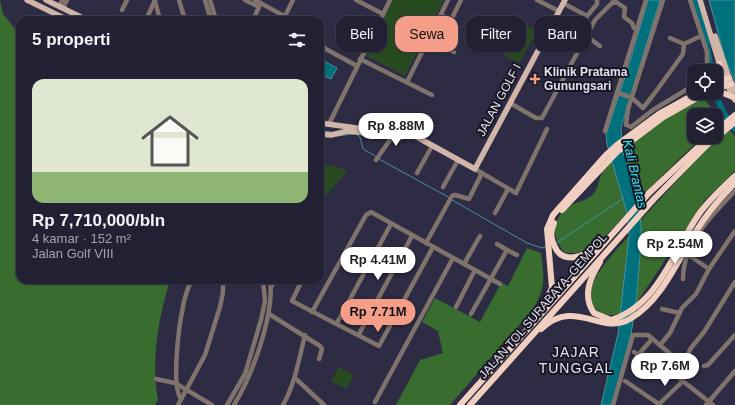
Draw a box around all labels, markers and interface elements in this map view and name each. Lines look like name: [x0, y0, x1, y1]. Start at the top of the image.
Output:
chip: Beli: [336, 16, 387, 52]
chip: Sewa: [395, 16, 458, 52]
chip: Filter: [466, 16, 526, 52]
chip: Baru: [534, 16, 591, 52]
icon: filters: [286, 29, 308, 51]
text: 5 properti: [32, 30, 110, 49]
street label: JALAN GOLF I: [474, 61, 524, 139]
map controls: [687, 64, 723, 144]
button: locate: [687, 64, 723, 100]
place label: Klinik Pratama Gunungsari: [544, 65, 628, 93]
marker: Klinik Pratama Gunungsari: [529, 73, 541, 85]
icon: home: [134, 105, 206, 177]
button: layers: [687, 108, 723, 144]
pin: Rp 8.88M: [355, 113, 437, 147]
text: Rp 8.88M: [367, 118, 425, 133]
water label: Kali Brantas: [620, 138, 650, 210]
text: Rp 7,710,000/bln: [32, 211, 165, 230]
street label: JALAN TOL SURABAYA–GEMPOL: [476, 230, 610, 382]
text: 4 kamar · 152 m²: [32, 231, 131, 246]
pin: Rp 2.54M: [634, 231, 716, 265]
text: Rp 2.54M: [646, 236, 704, 251]
text: Jalan Golf VIII: [32, 246, 114, 261]
pin: Rp 4.41M: [337, 247, 419, 281]
text: Rp 4.41M: [349, 252, 407, 267]
pin: Rp 7.71M: [337, 299, 419, 333]
text: Rp 7.71M: [349, 304, 407, 319]
district label: JAJAR TUNGGAL: [539, 344, 613, 376]
pin: Rp 7.6M: [628, 353, 702, 387]
text: Rp 7.6M: [640, 358, 690, 373]

